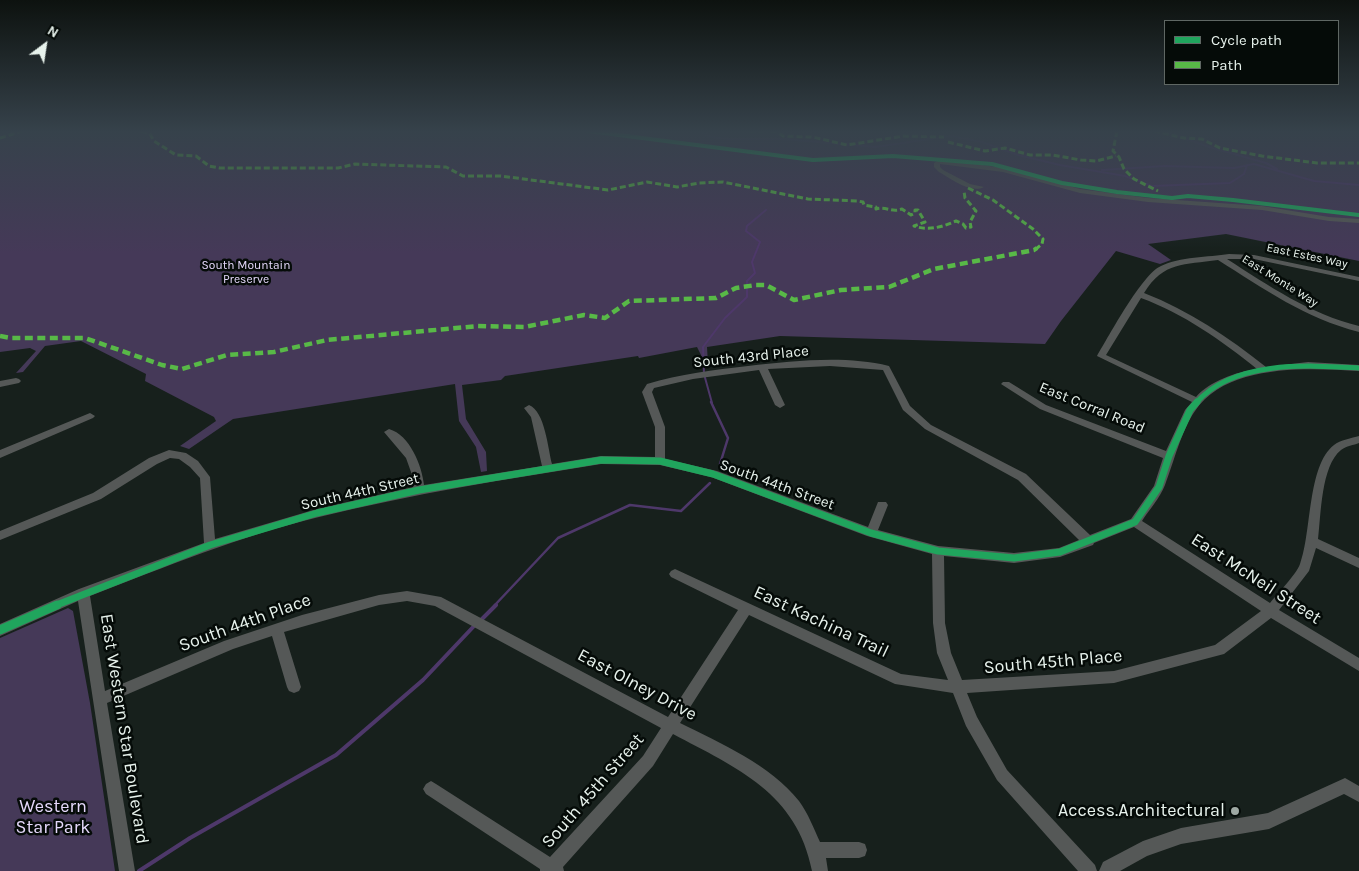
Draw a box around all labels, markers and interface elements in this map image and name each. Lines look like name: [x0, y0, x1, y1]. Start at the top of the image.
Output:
north arrow: [20, 20, 70, 70]
legend: [1164, 20, 1339, 85]
text: N: [44, 22, 62, 42]
text: Cycle path: [1211, 31, 1282, 49]
text: Path: [1211, 56, 1242, 74]
street label: East Estes Way: [1265, 240, 1349, 272]
street label: East Monte Way: [1239, 252, 1321, 310]
park label: South Mountain Preserve: [202, 259, 290, 287]
street label: South 43rd Place: [692, 342, 810, 372]
street label: East Corral Road: [1036, 379, 1148, 437]
street label: South 44th Street: [717, 456, 837, 514]
street label: South 44th Street: [299, 470, 421, 514]
street label: East McNeil Street: [1187, 529, 1325, 629]
street label: East Kachina Trail: [750, 581, 892, 663]
street label: South 44th Place: [176, 589, 314, 657]
street label: East Western Star Boulevard: [95, 612, 153, 846]
street label: East Olney Drive: [574, 644, 700, 726]
street label: South 45th Place: [983, 645, 1123, 679]
street label: South 45th Street: [537, 729, 649, 853]
park label: Western Star Park: [16, 796, 90, 839]
place label: Access.Architectural: [1058, 800, 1225, 822]
marker: Access.Architectural: [1229, 805, 1241, 817]

